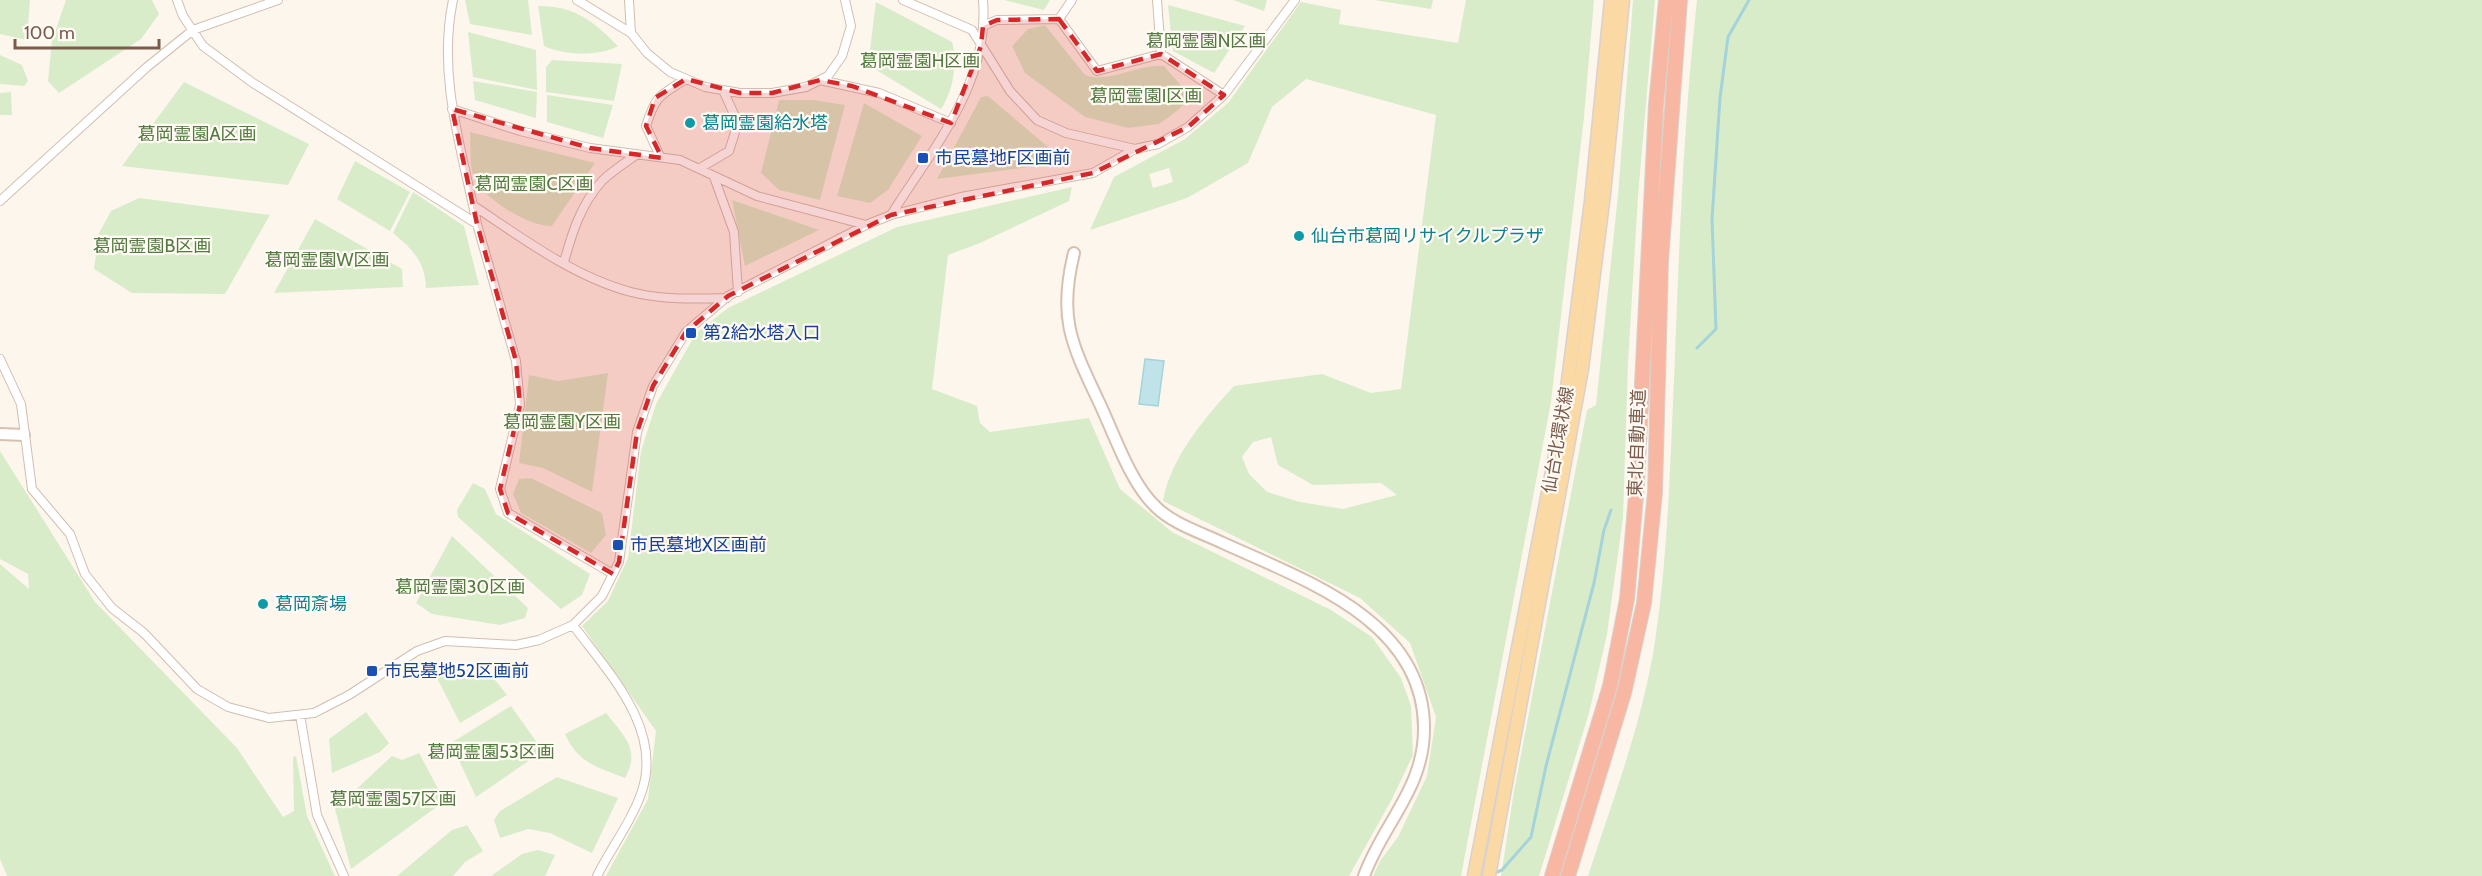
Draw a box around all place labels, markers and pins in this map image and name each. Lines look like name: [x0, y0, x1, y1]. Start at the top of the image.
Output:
place label: 葛岡霊園給水塔: [702, 112, 828, 134]
marker: 葛岡霊園給水塔: [683, 116, 697, 130]
place label: 市民墓地F区画前: [935, 147, 1070, 169]
marker: 市民墓地F区画前: [916, 151, 930, 165]
place label: 仙台市葛岡リサイクルプラザ: [1311, 225, 1544, 247]
marker: 仙台市葛岡リサイクルプラザ: [1292, 229, 1306, 243]
place label: 第2給水塔入口: [703, 322, 820, 344]
marker: 第2給水塔入口: [684, 326, 698, 340]
place label: 市民墓地X区画前: [630, 534, 767, 556]
marker: 市民墓地X区画前: [611, 538, 625, 552]
place label: 葛岡斎場: [275, 593, 347, 615]
marker: 葛岡斎場: [256, 597, 270, 611]
place label: 市民墓地52区画前: [384, 660, 529, 682]
marker: 市民墓地52区画前: [365, 664, 379, 678]

